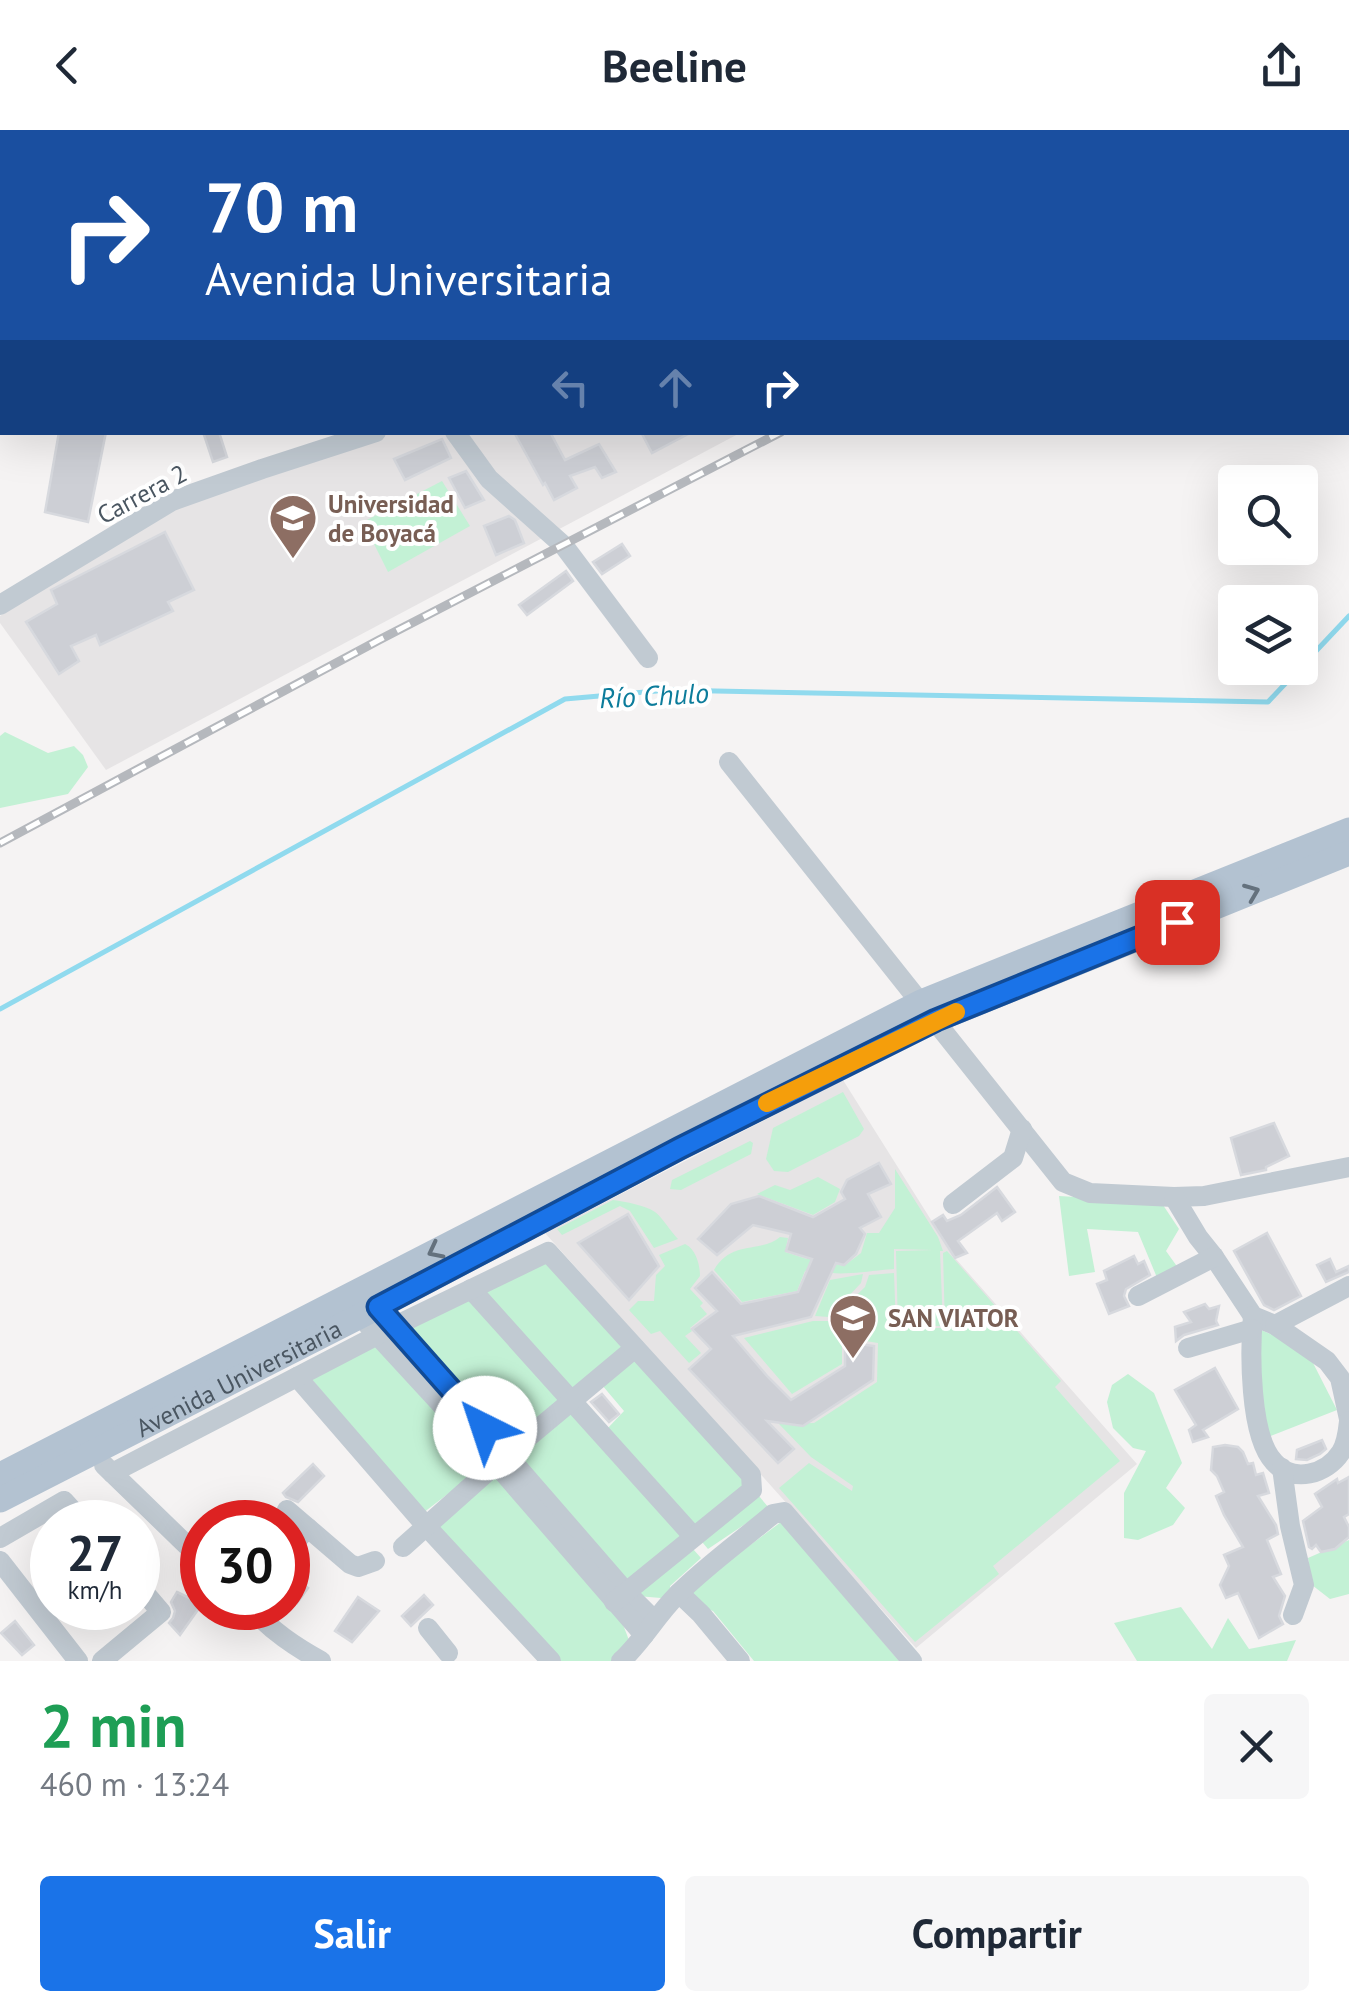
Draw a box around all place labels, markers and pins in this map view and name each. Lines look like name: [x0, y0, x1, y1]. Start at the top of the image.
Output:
place label: Universidad de Boyacá: [328, 488, 454, 549]
school or university icon: Universidad de Boyacá: [267, 492, 319, 560]
pin: [1135, 880, 1220, 965]
school or university icon: SAN VIATOR: [827, 1292, 879, 1360]
place label: SAN VIATOR: [888, 1302, 1019, 1334]

